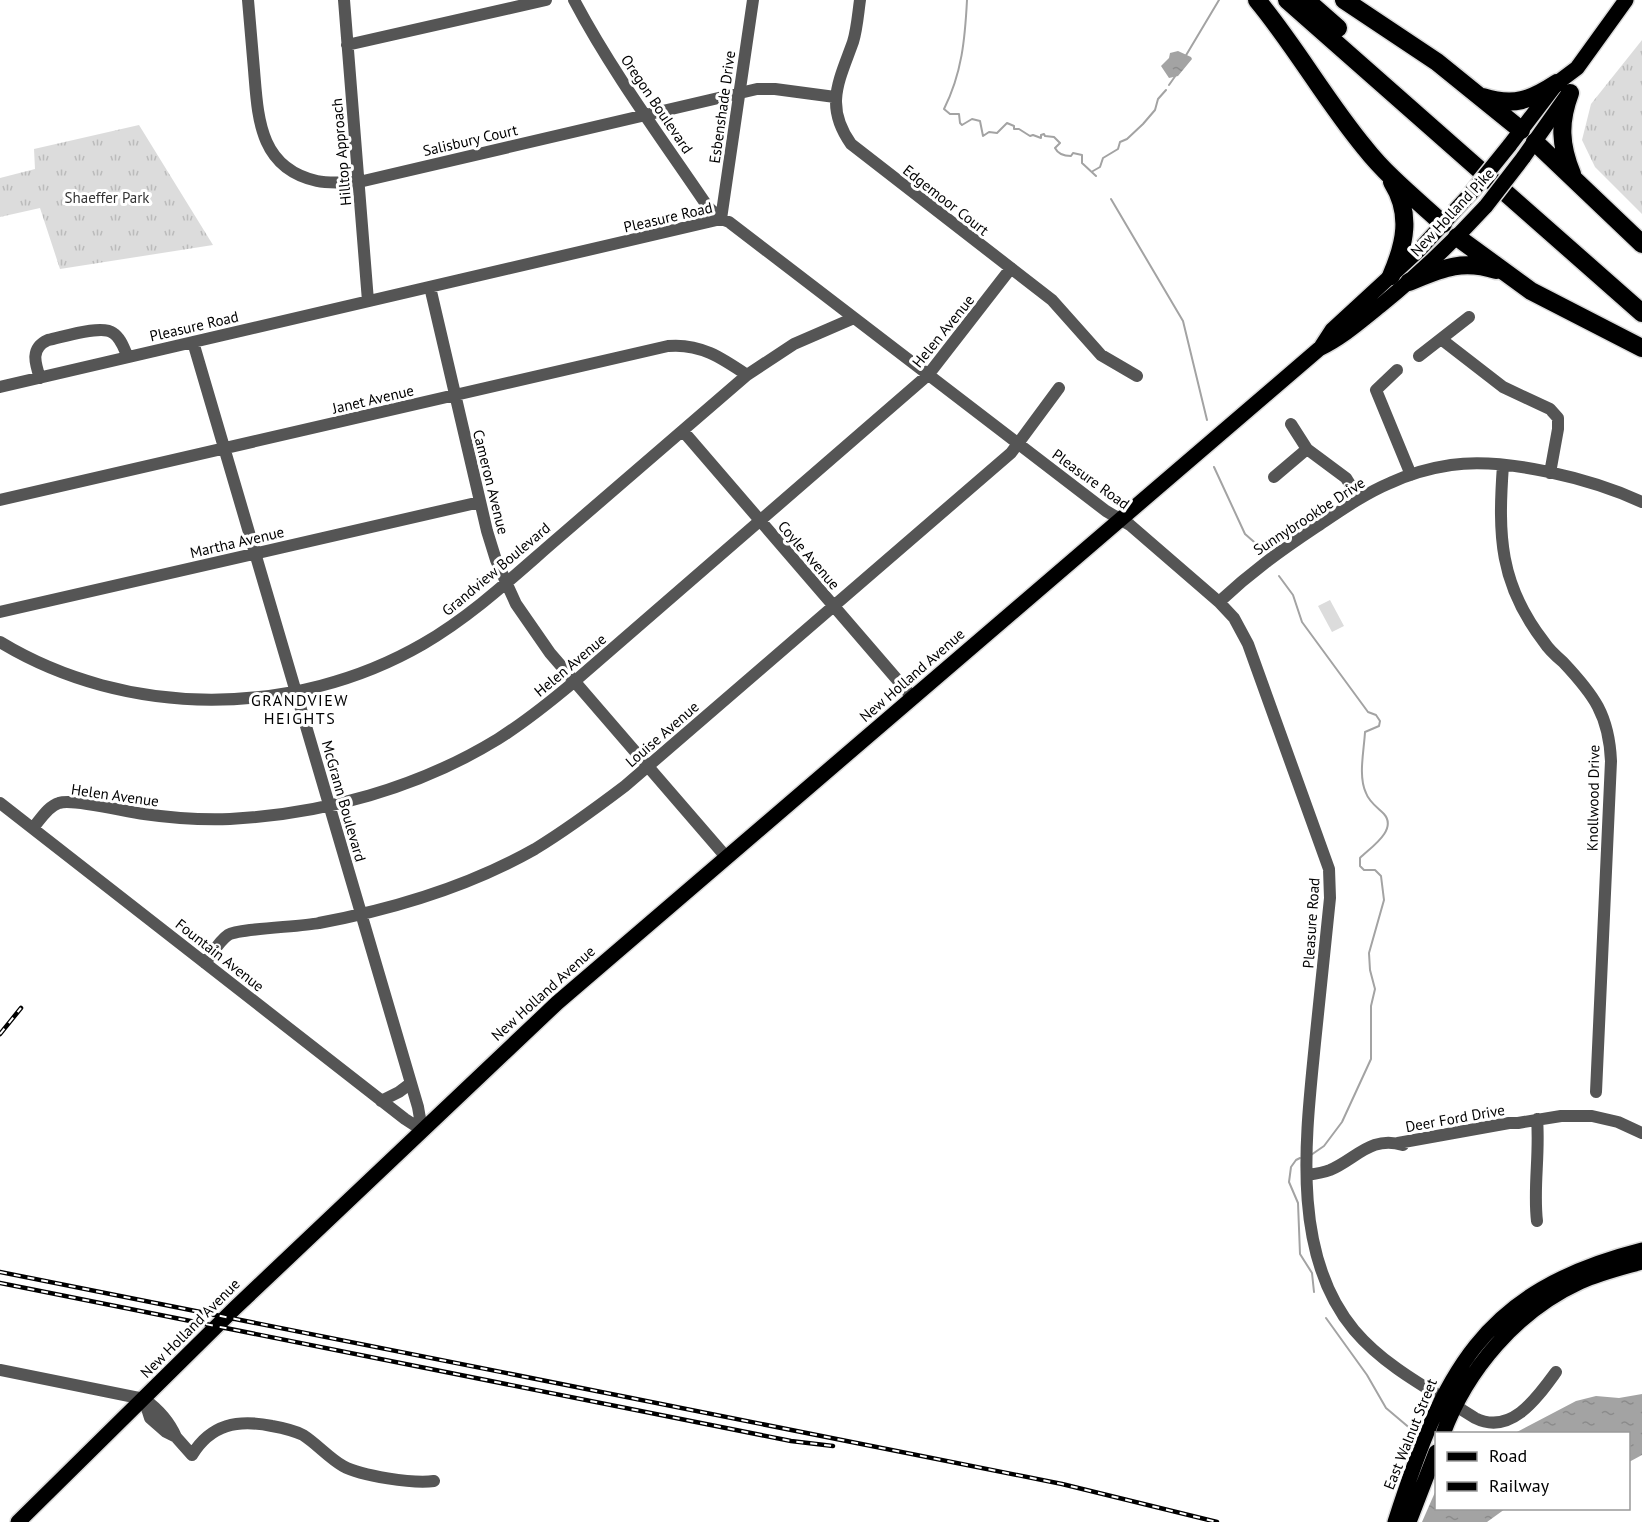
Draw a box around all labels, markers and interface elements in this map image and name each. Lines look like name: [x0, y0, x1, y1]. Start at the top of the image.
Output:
street label: Esbenshade Drive: [705, 49, 739, 165]
street label: Oregon Boulevard: [617, 51, 697, 157]
street label: Hilltop Approach: [327, 97, 355, 207]
street label: Salisbury Court: [421, 120, 519, 160]
street label: Edgemoor Court: [899, 161, 993, 239]
street label: New Holland Pike: [1406, 164, 1498, 260]
park label: Shaeffer Park: [65, 188, 150, 207]
street label: Pleasure Road: [622, 198, 714, 236]
street label: Helen Avenue: [908, 291, 978, 371]
street label: Pleasure Road: [148, 307, 240, 345]
street label: Janet Avenue: [329, 380, 416, 418]
street label: Cameron Avenue: [469, 428, 513, 536]
street label: Pleasure Road: [1049, 445, 1133, 513]
street label: Sunnybrookbe Drive: [1250, 473, 1368, 559]
street label: Coyle Avenue: [774, 517, 844, 593]
street label: Grandview Boulevard: [438, 518, 554, 620]
street label: Martha Avenue: [188, 522, 286, 562]
street label: New Holland Avenue: [856, 624, 968, 726]
street label: Helen Avenue: [530, 629, 610, 701]
district label: GRANDVIEW HEIGHTS: [251, 690, 349, 728]
street label: Louise Avenue: [621, 697, 703, 771]
street label: McGrann Boulevard: [318, 738, 370, 864]
street label: Knollwood Drive: [1583, 745, 1603, 851]
street label: Helen Avenue: [70, 779, 160, 811]
street label: Pleasure Road: [1298, 877, 1324, 969]
street label: Fountain Avenue: [172, 915, 268, 995]
street label: New Holland Avenue: [487, 941, 599, 1045]
street label: Deer Ford Drive: [1404, 1100, 1506, 1136]
street label: New Holland Avenue: [136, 1274, 244, 1382]
street label: East Walnut Street: [1379, 1376, 1441, 1492]
legend: [1435, 1432, 1630, 1510]
text: Road: [1489, 1444, 1527, 1467]
text: Railway: [1489, 1474, 1550, 1497]

